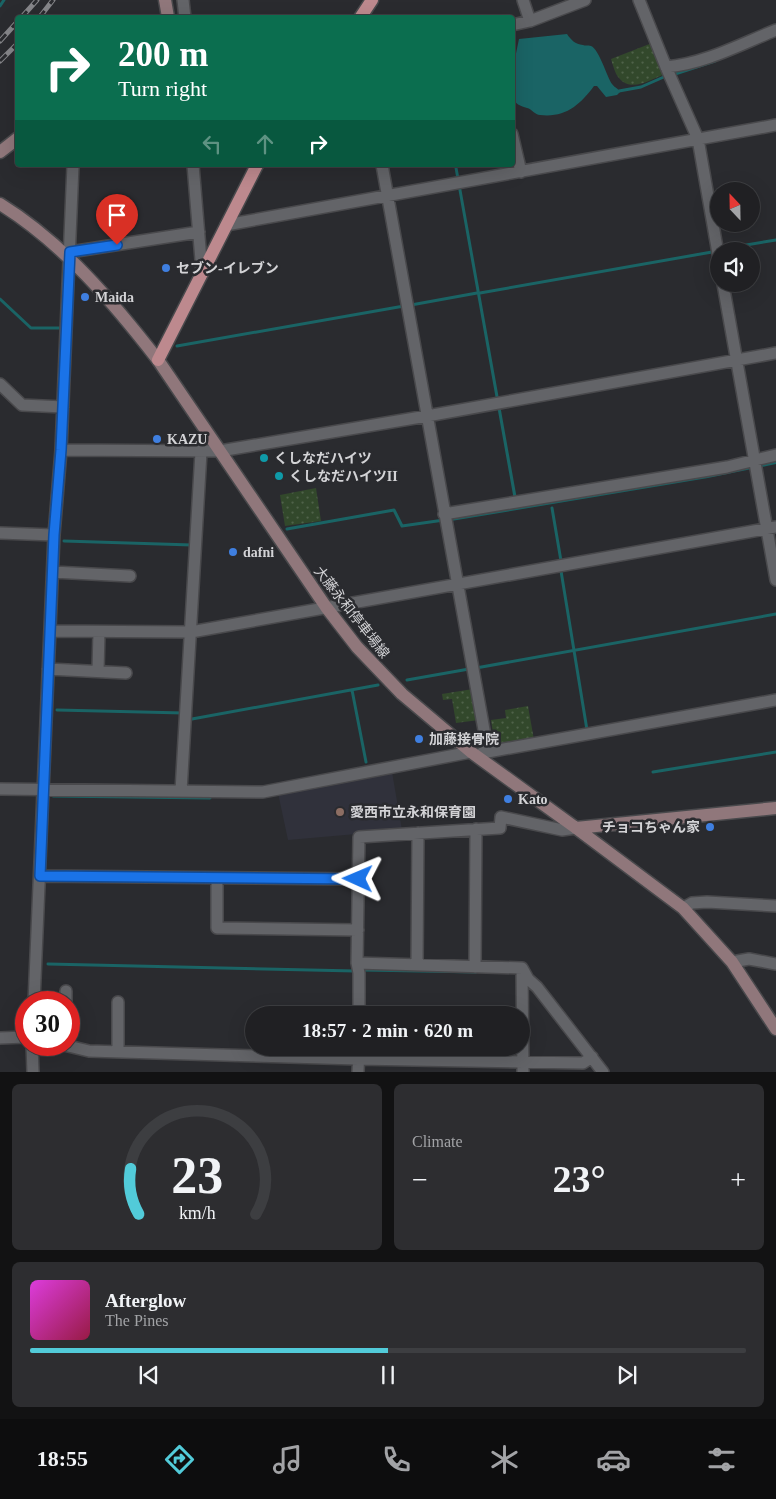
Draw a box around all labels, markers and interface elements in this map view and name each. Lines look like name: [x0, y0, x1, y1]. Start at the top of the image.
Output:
icon: right: [35, 35, 100, 100]
text: 200 m: [118, 35, 208, 74]
text: Turn right: [118, 76, 207, 101]
icon: left: [198, 130, 226, 158]
icon: ahead: [251, 130, 279, 158]
icon: right: [304, 130, 332, 158]
north arrow: [710, 182, 760, 232]
map controls: [710, 182, 760, 292]
pin: [96, 194, 138, 245]
icon: arrive: [103, 201, 131, 229]
button: sound: [710, 242, 760, 292]
place label: セブン-イレブン: [176, 260, 279, 276]
marker: セブン-イレブン: [160, 262, 172, 274]
place label: Maida: [95, 290, 134, 305]
marker: Maida: [79, 291, 91, 303]
place label: KAZU: [167, 432, 207, 447]
marker: KAZU: [151, 433, 163, 445]
place label: くしなだハイツ: [274, 451, 372, 466]
marker: くしなだハイツ: [258, 452, 270, 464]
place label: くしなだハイツII: [289, 469, 398, 484]
marker: くしなだハイツII: [273, 470, 285, 482]
place label: dafni: [243, 545, 274, 560]
marker: dafni: [227, 546, 239, 558]
street label: 大藤永和停車場線: [311, 564, 392, 661]
place label: 加藤接骨院: [429, 732, 499, 747]
marker: 加藤接骨院: [413, 733, 425, 745]
place label: Kato: [518, 792, 548, 807]
marker: Kato: [502, 793, 514, 805]
place label: 愛西市立永和保育園: [350, 805, 476, 820]
marker: 愛西市立永和保育園: [334, 806, 346, 818]
place label: チョコちゃん家: [602, 820, 700, 835]
marker: チョコちゃん家: [704, 821, 716, 833]
position arrow: [331, 852, 383, 904]
speed limit sign: 30: [15, 991, 80, 1056]
text: 18:57 · 2 min · 620 m: [302, 1020, 473, 1041]
text: Climate: [412, 1133, 463, 1150]
text: 23: [171, 1147, 223, 1204]
text: 23°: [552, 1158, 606, 1200]
text: −: [412, 1164, 428, 1195]
text: +: [730, 1164, 746, 1195]
text: km/h: [179, 1203, 215, 1223]
text: Afterglow: [105, 1290, 186, 1311]
text: The Pines: [105, 1312, 169, 1329]
icon: previous: [135, 1361, 163, 1389]
icon: pause: [374, 1361, 402, 1389]
icon: next: [613, 1361, 641, 1389]
icon: directions: [162, 1442, 197, 1477]
icon: music: [270, 1442, 305, 1477]
icon: phone: [379, 1442, 414, 1477]
icon: climate: [487, 1442, 522, 1477]
icon: car: [596, 1442, 631, 1477]
icon: filters: [704, 1442, 739, 1477]
text: 18:55: [37, 1446, 88, 1471]

